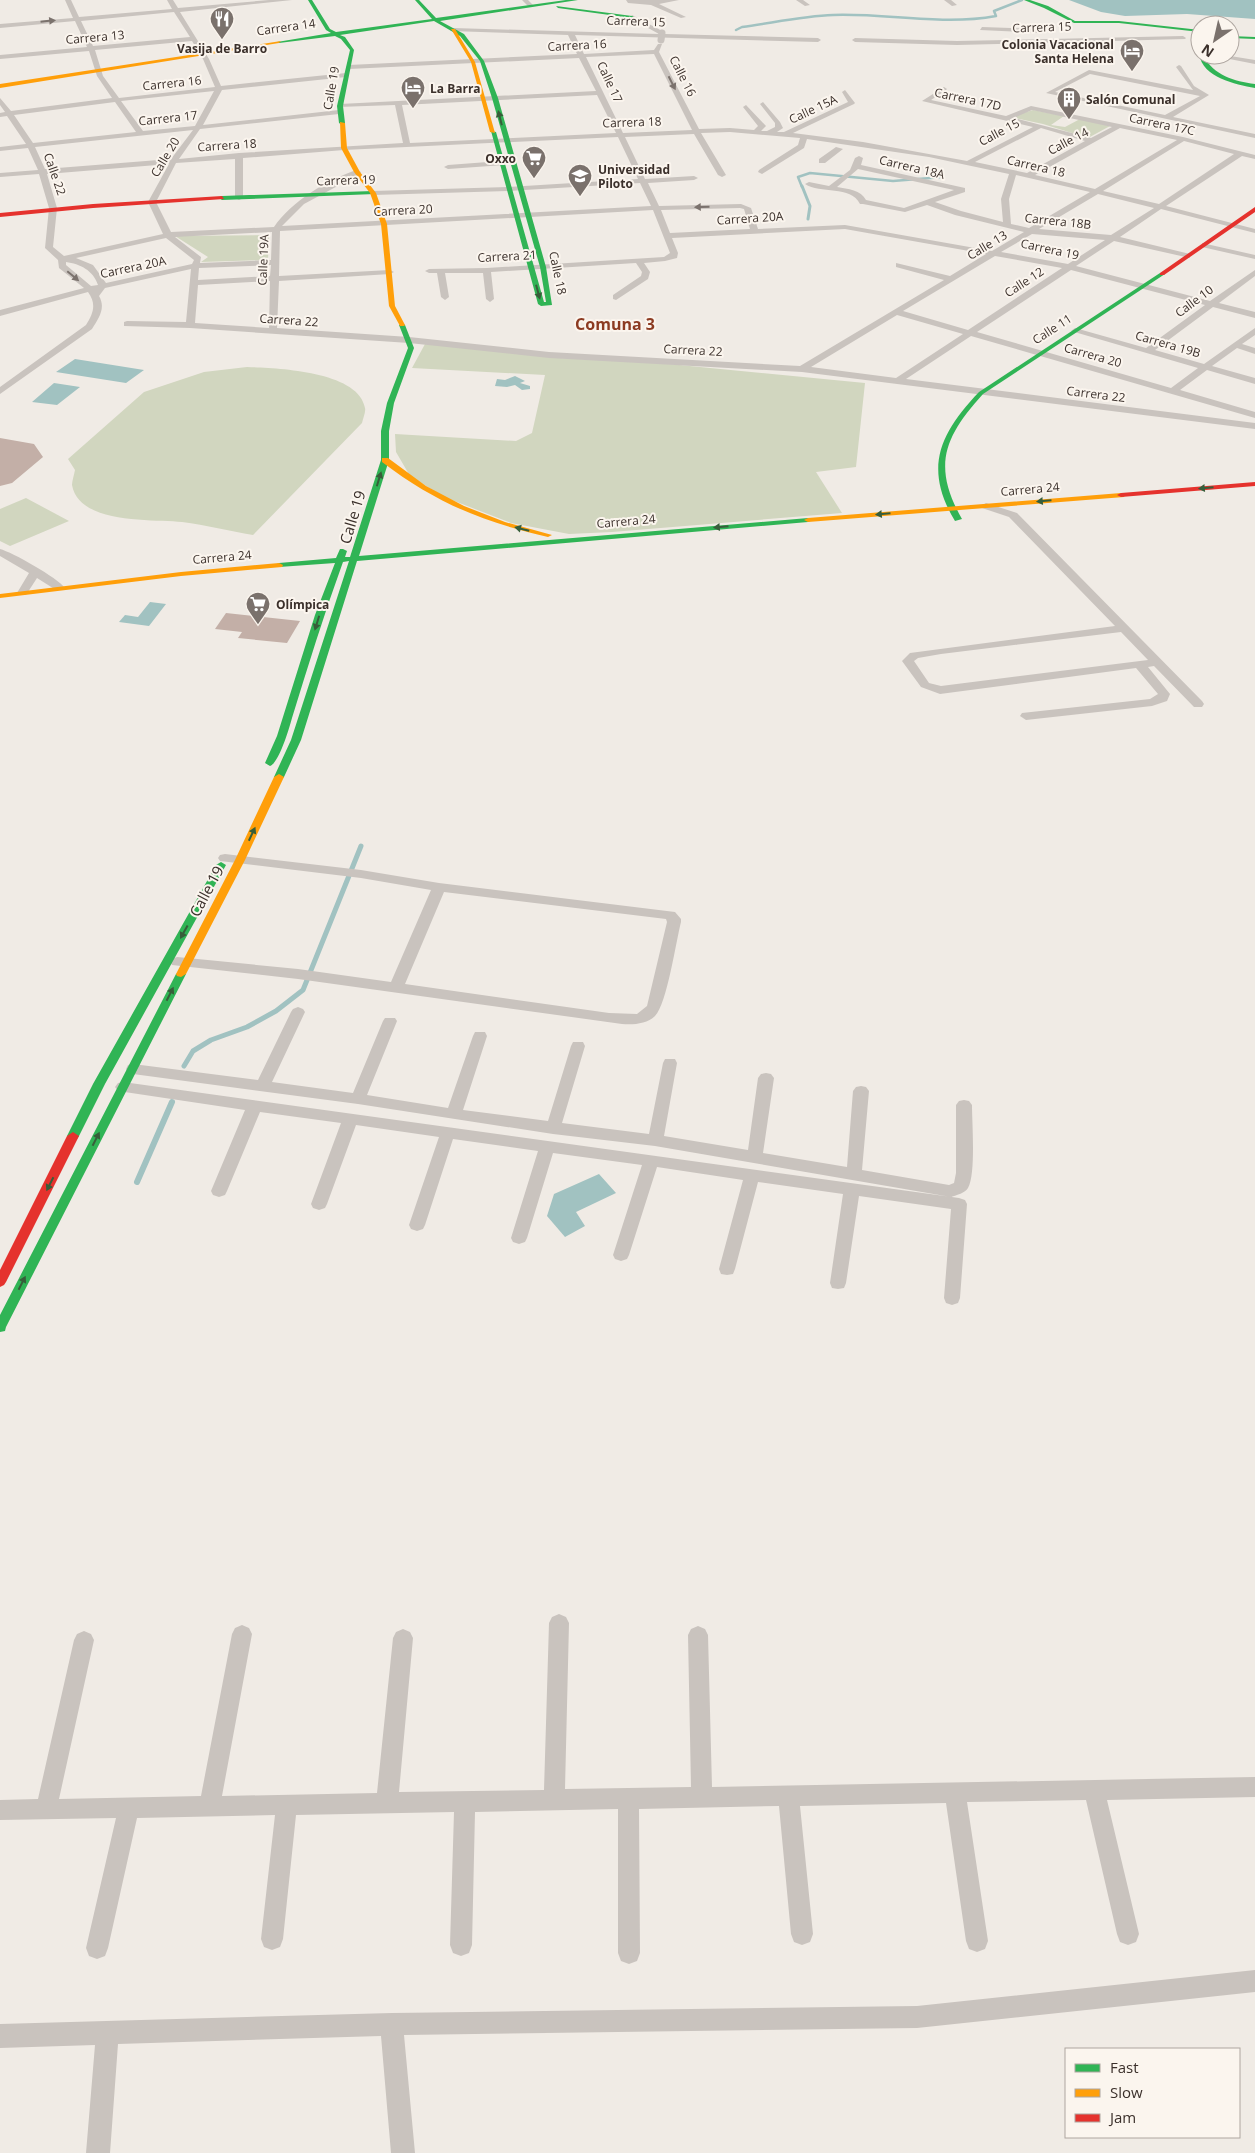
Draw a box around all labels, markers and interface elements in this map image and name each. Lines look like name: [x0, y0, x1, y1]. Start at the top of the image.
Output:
restaurant icon: Vasija de Barro: [209, 6, 235, 40]
street label: Carrera 15: [606, 11, 666, 31]
street label: Carrera 14: [256, 14, 317, 40]
north arrow: [1190, 15, 1240, 65]
one-way arrow: [41, 17, 57, 25]
street label: Carrera 15: [1012, 17, 1072, 37]
street label: Carrera 13: [65, 26, 125, 48]
street label: Carrera 16: [547, 35, 607, 55]
place label: Colonia Vacacional Santa Helena: [1001, 36, 1114, 67]
hotel icon: Colonia Vacacional Santa Helena: [1119, 38, 1145, 72]
place label: Vasija de Barro: [177, 40, 267, 57]
text: N: [1197, 40, 1217, 62]
street label: Calle 16: [665, 53, 701, 100]
street label: Calle 17: [593, 59, 627, 106]
street label: Calle 19: [319, 65, 343, 111]
street label: Carrera 16: [142, 71, 202, 95]
hotel icon: La Barra: [400, 75, 426, 109]
one-way arrow: [668, 76, 676, 91]
place label: La Barra: [430, 80, 481, 97]
street label: Carrera 17D: [933, 84, 1003, 114]
building icon: Salón Comunal: [1056, 86, 1082, 120]
street label: Calle 15A: [786, 90, 840, 128]
place label: Salón Comunal: [1086, 91, 1176, 108]
street label: Carrera 17: [138, 106, 198, 130]
street label: Carrera 17C: [1128, 109, 1197, 139]
one-way arrow: [496, 110, 504, 125]
street label: Carrera 18: [602, 112, 662, 132]
street label: Calle 15: [976, 114, 1022, 150]
street label: Calle 14: [1045, 123, 1091, 159]
street label: Calle 20: [146, 134, 184, 180]
street label: Carrera 18: [197, 134, 257, 156]
supermarket icon: Oxxo: [521, 145, 547, 179]
street label: Calle 22: [40, 150, 70, 198]
place label: Oxxo: [485, 150, 516, 167]
street label: Carrera 18A: [878, 151, 947, 183]
street label: Carrera 18: [1005, 151, 1067, 181]
place label: Universidad Piloto: [598, 161, 670, 192]
school or university icon: Universidad Piloto: [567, 163, 593, 197]
street label: Carrera 19: [316, 170, 376, 190]
street label: Carrera 20: [373, 200, 433, 220]
one-way arrow: [694, 203, 710, 211]
street label: Carrera 20A: [716, 207, 784, 229]
street label: Carrera 18B: [1024, 209, 1092, 233]
street label: Calle 13: [964, 226, 1010, 264]
street label: Calle 19A: [254, 234, 272, 286]
street label: Carrera 19: [1019, 235, 1081, 263]
street label: Carrera 21: [477, 246, 537, 266]
street label: Calle 18: [545, 250, 571, 296]
street label: Carrera 20A: [99, 252, 168, 282]
street label: Calle 12: [1001, 263, 1047, 301]
one-way arrow: [66, 270, 79, 281]
street label: Calle 10: [1171, 281, 1217, 321]
one-way arrow: [534, 284, 542, 299]
street label: Carrera 22: [259, 309, 319, 331]
street label: Calle 11: [1029, 310, 1075, 348]
district label: Comuna 3: [575, 313, 655, 335]
street label: Carrera 19B: [1133, 327, 1203, 361]
street label: Carrera 20: [1062, 339, 1124, 371]
street label: Carrera 22: [663, 340, 723, 360]
street label: Carrera 22: [1066, 382, 1127, 406]
one-way arrow: [376, 472, 384, 487]
street label: Carrera 24: [1000, 478, 1060, 500]
one-way arrow: [1198, 484, 1214, 492]
street label: Calle 19: [334, 488, 370, 546]
one-way arrow: [1036, 497, 1052, 505]
street label: Carrera 24: [596, 510, 656, 532]
one-way arrow: [874, 511, 890, 519]
one-way arrow: [712, 524, 728, 532]
one-way arrow: [514, 525, 529, 533]
street label: Carrera 24: [192, 546, 252, 568]
supermarket icon: Olímpica: [245, 591, 271, 625]
place label: Olímpica: [276, 596, 329, 613]
one-way arrow: [312, 616, 320, 631]
one-way arrow: [248, 827, 256, 841]
street label: Calle 19: [184, 862, 228, 920]
one-way arrow: [180, 925, 188, 939]
one-way arrow: [167, 987, 175, 1001]
one-way arrow: [92, 1132, 100, 1146]
one-way arrow: [46, 1176, 54, 1191]
one-way arrow: [18, 1276, 26, 1291]
legend: [1065, 2048, 1240, 2138]
text: Fast: [1110, 2057, 1139, 2077]
text: Slow: [1110, 2082, 1143, 2102]
text: Jam: [1108, 2107, 1136, 2127]

